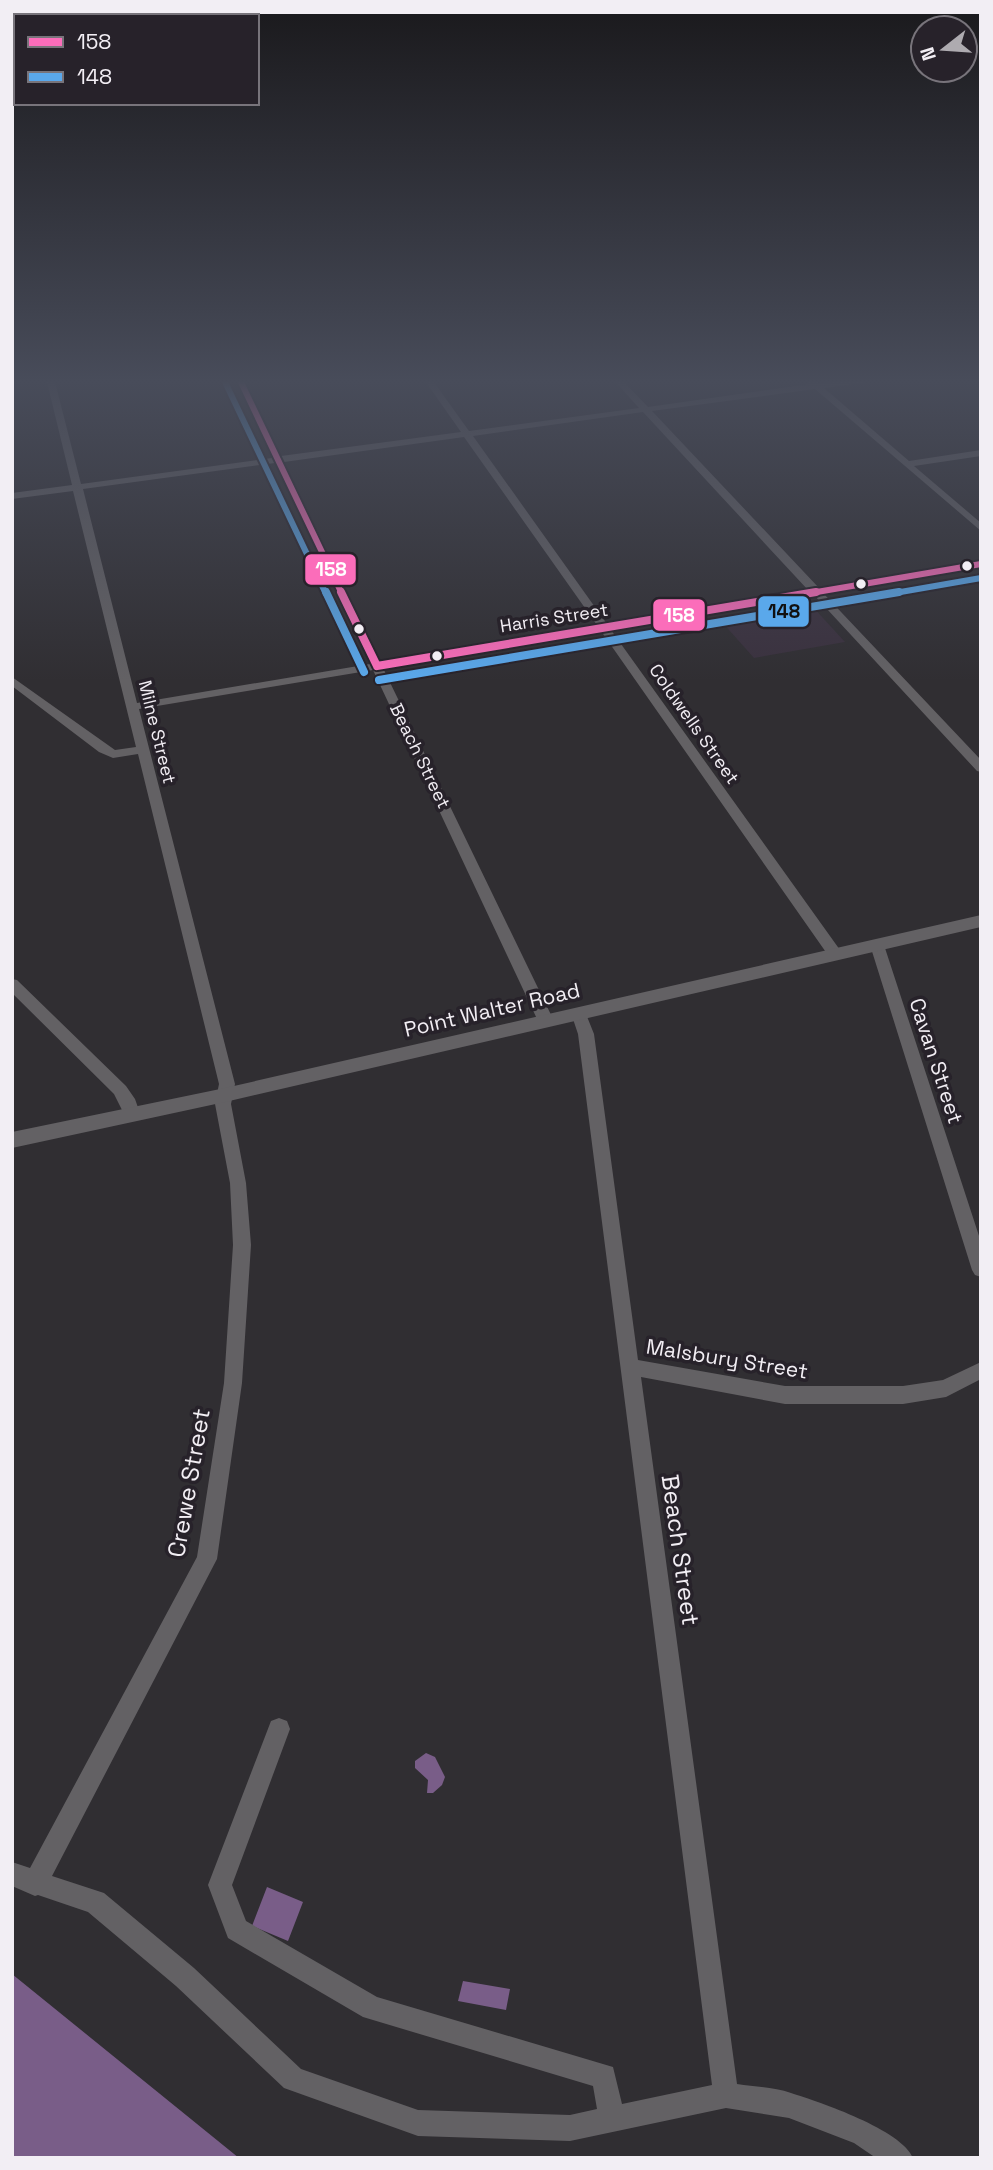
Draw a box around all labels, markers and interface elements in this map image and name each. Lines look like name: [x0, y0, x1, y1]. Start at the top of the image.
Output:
legend: [14, 14, 259, 105]
north arrow: [909, 14, 979, 84]
text: 158: [77, 28, 111, 55]
text: N: [914, 44, 942, 64]
text: 148: [77, 63, 112, 90]
line badge: 158: [304, 553, 357, 586]
text: 158: [315, 557, 347, 582]
unlabelled marker: [960, 559, 974, 573]
unlabelled marker: [854, 577, 868, 591]
line badge: 148: [757, 595, 810, 628]
street label: Harris Street: [498, 598, 610, 637]
line badge: 158: [652, 598, 706, 632]
text: 148: [768, 599, 800, 624]
text: 158: [663, 603, 695, 628]
unlabelled marker: [352, 622, 366, 636]
unlabelled marker: [430, 649, 444, 663]
street label: Coldwells Street: [644, 659, 744, 788]
street label: Milne Street: [134, 678, 181, 786]
street label: Beach Street: [385, 699, 456, 812]
street label: Point Walter Road: [401, 976, 583, 1043]
street label: Cavan Street: [903, 995, 969, 1127]
street label: Malsbury Street: [644, 1332, 810, 1385]
street label: Crewe Street: [160, 1406, 217, 1560]
street label: Beach Street: [655, 1472, 706, 1627]

